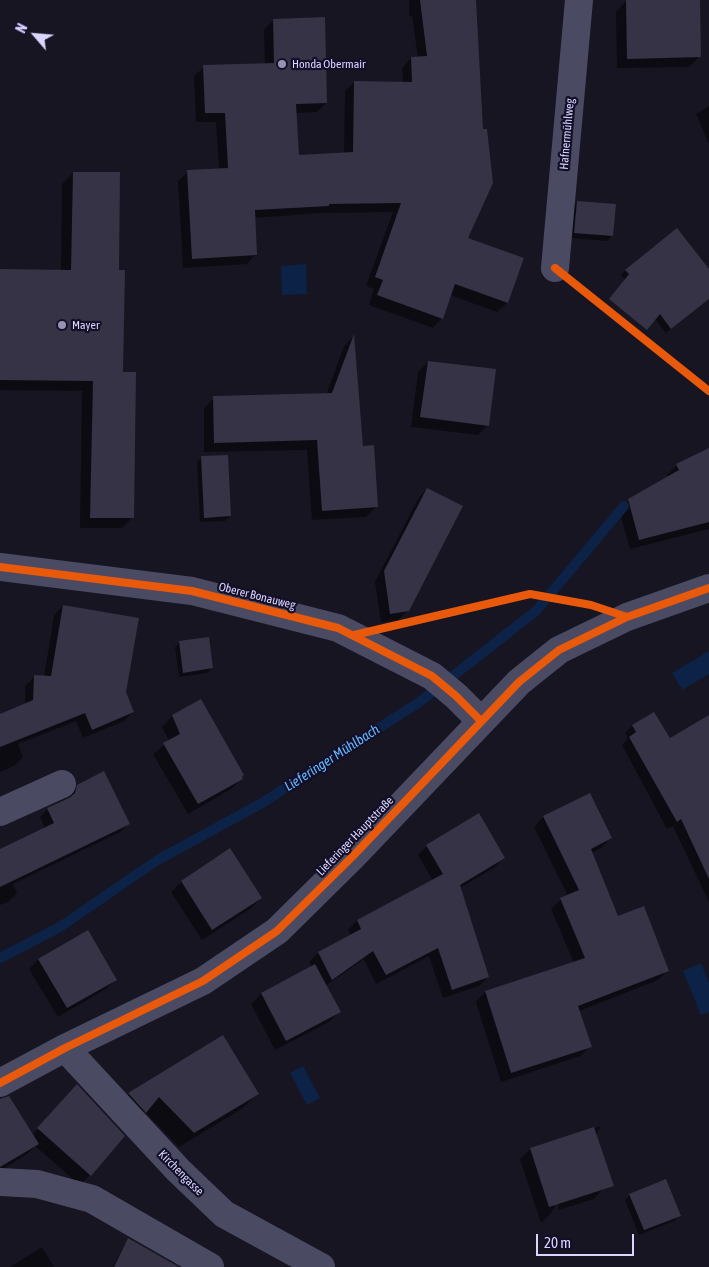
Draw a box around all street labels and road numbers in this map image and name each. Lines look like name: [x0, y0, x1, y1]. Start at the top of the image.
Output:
street label: Hafnermühlweg: [557, 98, 577, 170]
street label: Oberer Bonauweg: [217, 580, 297, 612]
street label: Lieferinger Hauptstraße: [314, 793, 396, 879]
street label: Kirchengasse: [155, 1147, 207, 1199]

